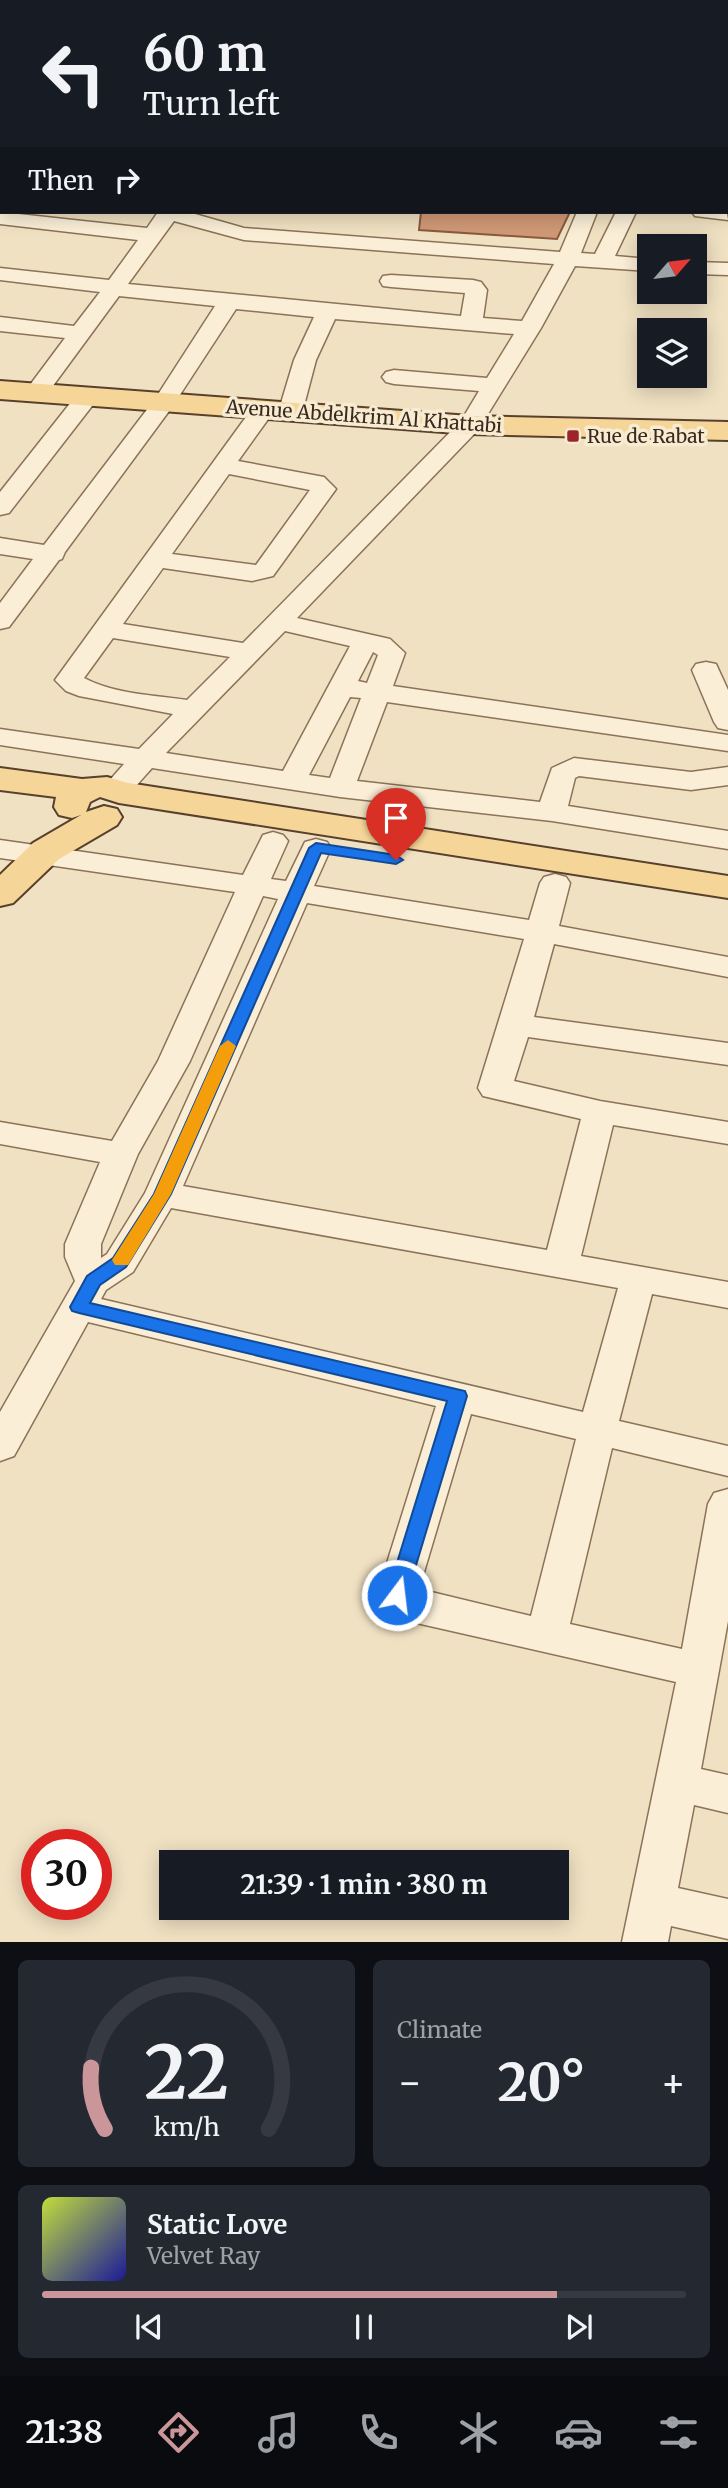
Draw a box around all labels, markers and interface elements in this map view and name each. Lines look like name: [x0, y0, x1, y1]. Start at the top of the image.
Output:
text: 60 m: [143, 23, 266, 84]
icon: left: [28, 28, 119, 119]
text: Turn left: [143, 84, 280, 124]
icon: right: [108, 161, 146, 199]
text: Then: [28, 164, 94, 197]
north arrow: [637, 234, 707, 304]
map controls: [637, 234, 707, 388]
button: layers: [637, 318, 707, 388]
street label: Avenue Abdelkrim Al Khattabi: [224, 394, 503, 438]
place label: Rue de Rabat: [587, 424, 705, 448]
marker: Rue de Rabat: [565, 428, 581, 444]
pin: [366, 788, 426, 860]
icon: arrive: [377, 799, 415, 837]
position arrow: [360, 1558, 434, 1632]
speed limit sign: 30: [21, 1829, 112, 1920]
text: 21:39 · 1 min · 380 m: [241, 1868, 487, 1901]
text: Climate: [397, 2015, 482, 2044]
text: 22: [144, 2028, 229, 2120]
text: 20°: [497, 2050, 586, 2115]
text: −: [397, 2059, 422, 2106]
text: +: [661, 2059, 686, 2106]
text: km/h: [153, 2111, 220, 2143]
text: Static Love: [147, 2208, 287, 2241]
text: Velvet Ray: [147, 2241, 260, 2270]
icon: previous: [130, 2308, 168, 2346]
icon: pause: [345, 2308, 383, 2346]
icon: next: [560, 2308, 598, 2346]
icon: directions: [154, 2408, 203, 2457]
icon: music: [254, 2408, 303, 2457]
icon: phone: [354, 2408, 403, 2457]
icon: climate: [454, 2408, 503, 2457]
icon: car: [554, 2408, 603, 2457]
icon: filters: [654, 2408, 703, 2457]
text: 21:38: [25, 2412, 103, 2452]

